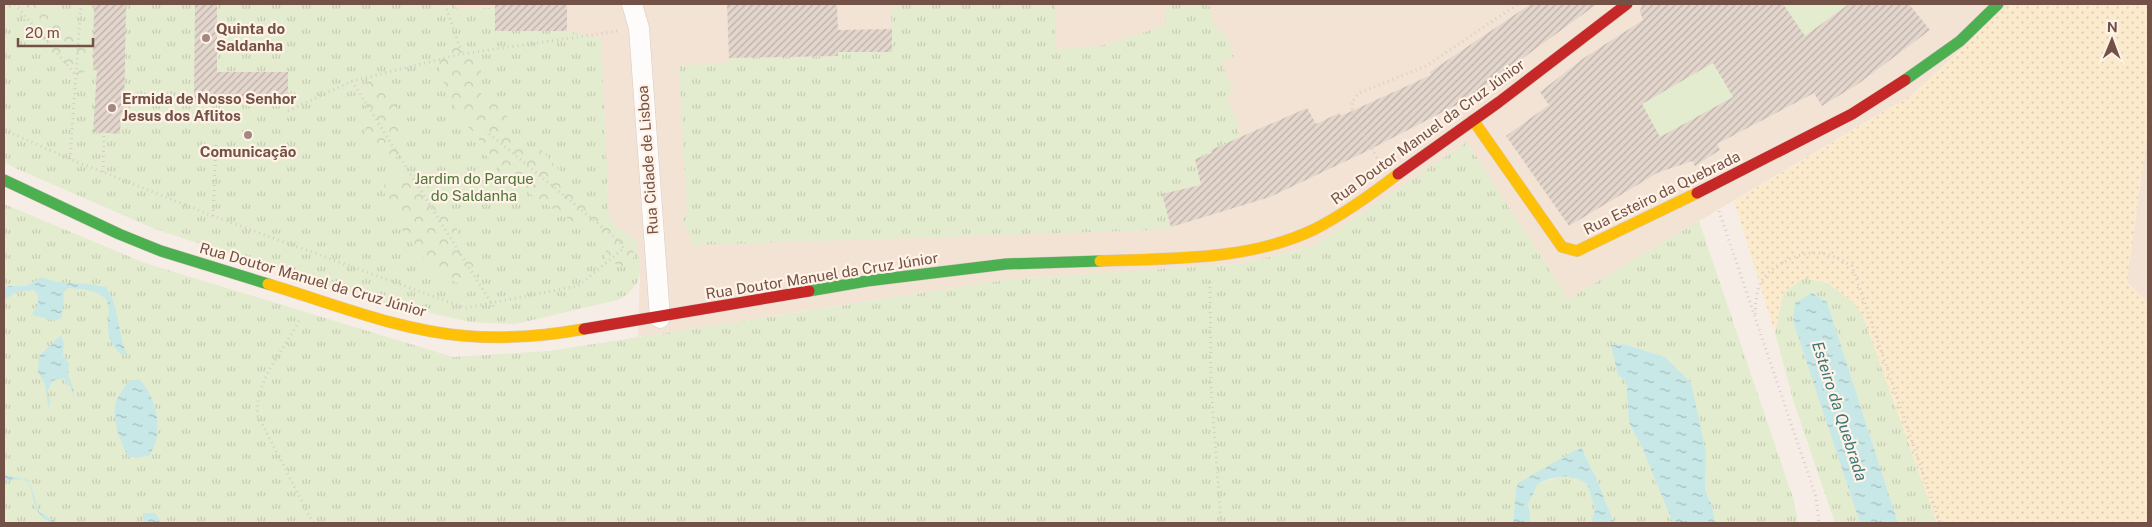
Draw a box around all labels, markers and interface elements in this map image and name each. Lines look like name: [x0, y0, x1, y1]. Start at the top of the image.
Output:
scale bar: [18, 15, 92, 47]
north arrow: [2087, 15, 2137, 65]
text: N: [2107, 19, 2118, 35]
place label: Quinta do Saldanha: [216, 20, 285, 54]
text: 20 m: [25, 24, 60, 41]
marker: Quinta do Saldanha: [200, 32, 212, 44]
street label: Rua Doutor Manuel da Cruz Júnior: [1328, 56, 1528, 208]
street label: Rua Cidade de Lisboa: [634, 85, 661, 235]
place label: Ermida de Nosso Senhor Jesus dos Aflitos: [122, 90, 296, 124]
marker: Ermida de Nosso Senhor Jesus dos Aflitos: [106, 102, 118, 114]
marker: Comunicação: [242, 129, 254, 141]
place label: Comunicação: [200, 143, 297, 160]
street label: Rua Esteiro da Quebrada: [1581, 147, 1743, 238]
park label: Jardim do Parque do Saldanha: [414, 170, 534, 204]
street label: Rua Doutor Manuel da Cruz Júnior: [198, 239, 429, 320]
street label: Rua Doutor Manuel da Cruz Júnior: [704, 249, 940, 302]
water label: Esteiro da Quebrada: [1808, 339, 1871, 483]

